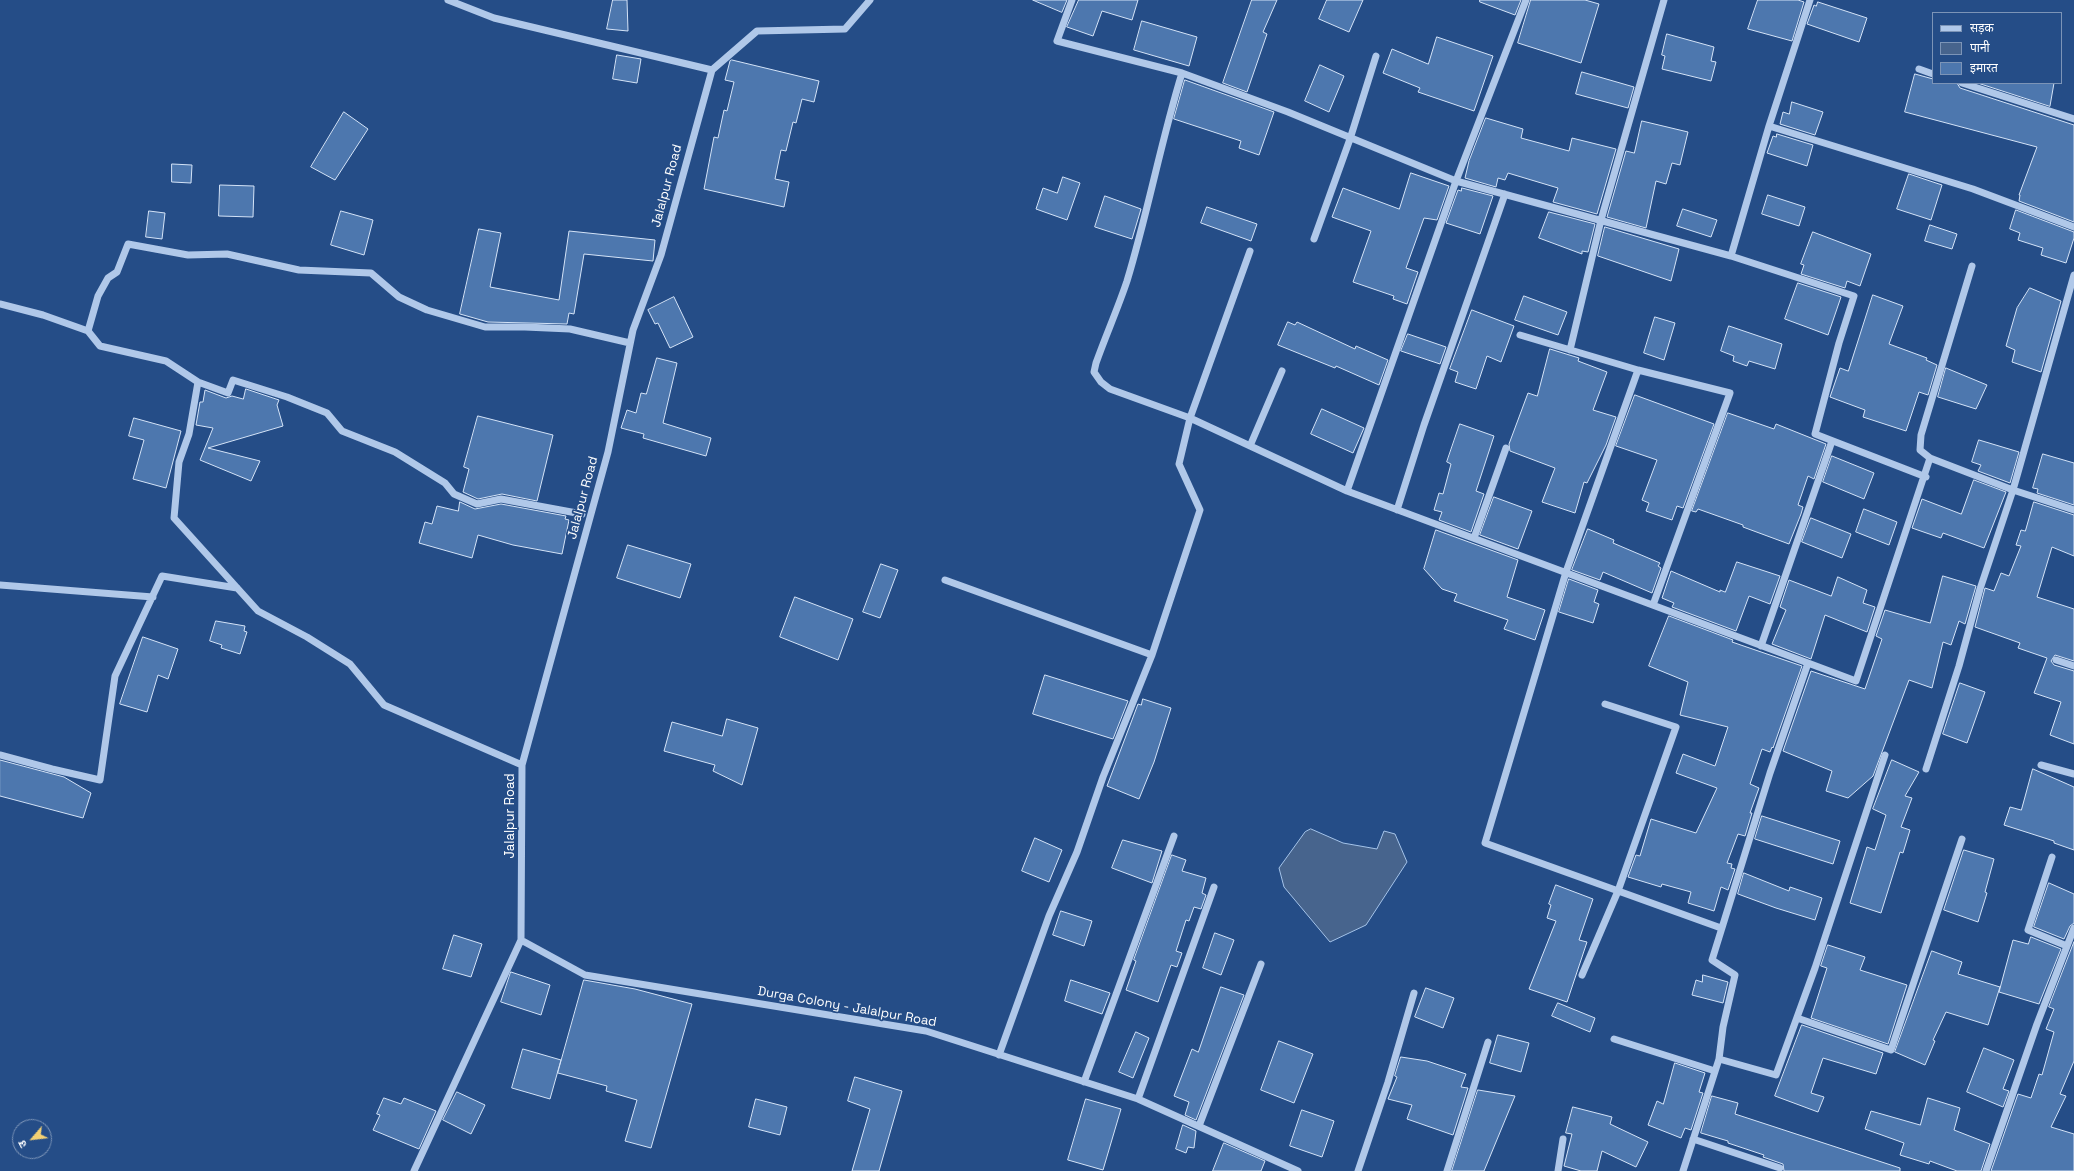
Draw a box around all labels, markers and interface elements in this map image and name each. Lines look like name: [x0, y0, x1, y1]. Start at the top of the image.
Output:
legend: [1932, 12, 2062, 84]
text: सड़क: [1970, 20, 1994, 36]
text: पानी: [1970, 40, 1990, 56]
text: इमारत: [1970, 60, 1998, 76]
street label: Jalalpur Road: [648, 143, 686, 229]
street label: Jalalpur Road: [564, 455, 602, 541]
street label: Jalalpur Road: [502, 773, 518, 859]
street label: Durga Colony - Jalalpur Road: [756, 984, 938, 1030]
north arrow: [12, 1119, 52, 1159]
text: उ: [15, 1138, 30, 1150]

